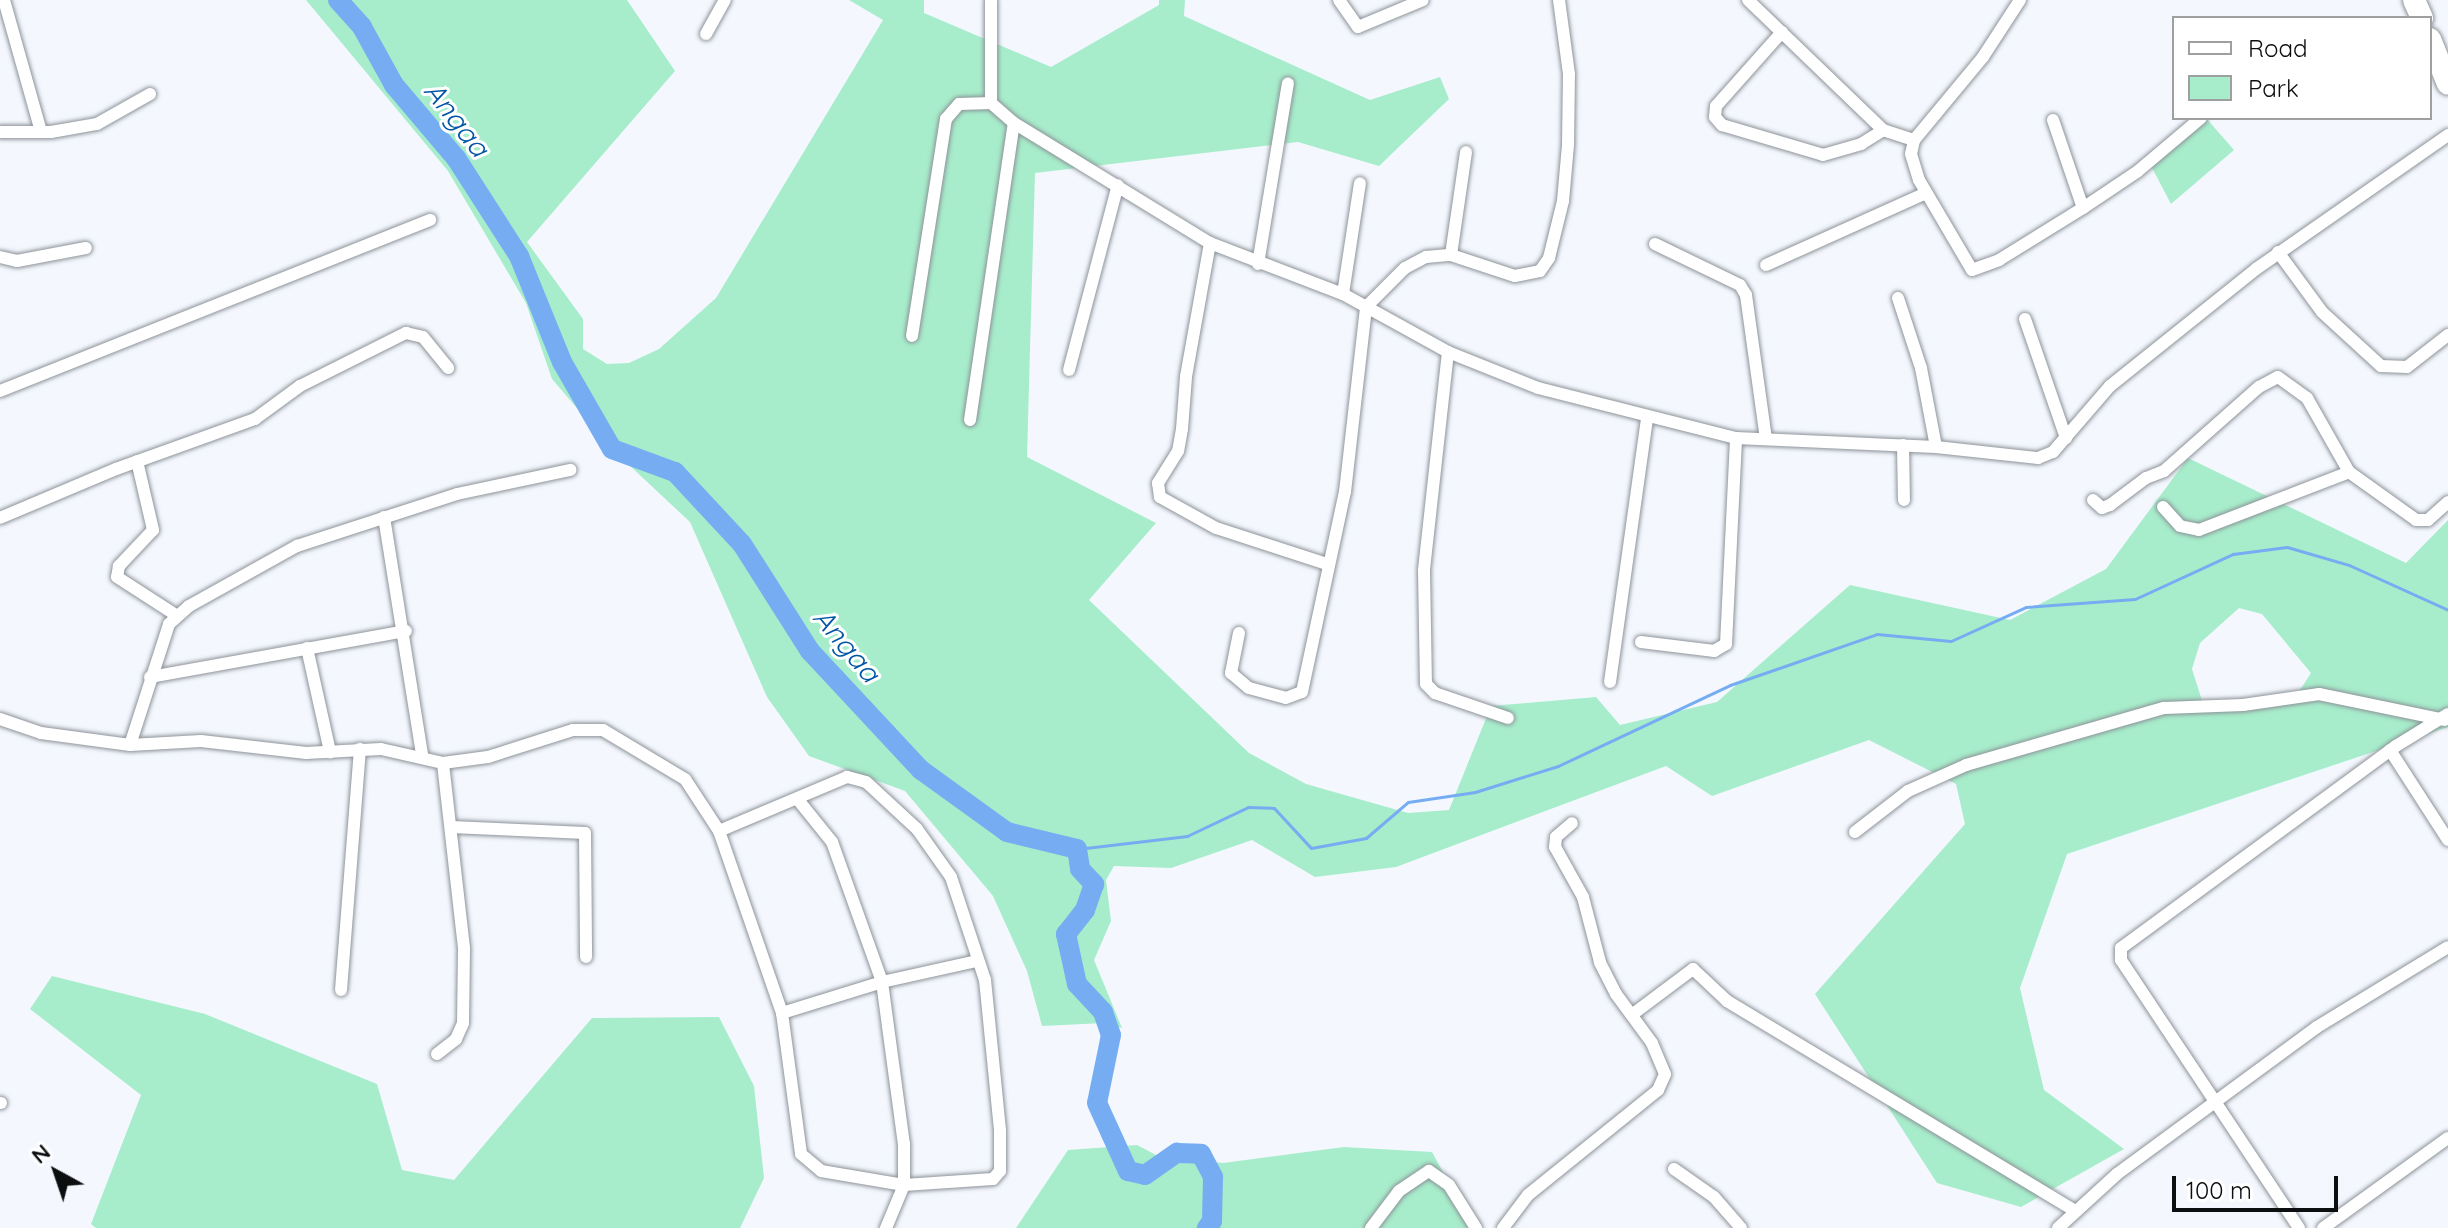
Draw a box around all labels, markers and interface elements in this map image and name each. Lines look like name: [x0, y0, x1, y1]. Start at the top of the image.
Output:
legend: [2172, 16, 2432, 120]
text: Road: [2248, 33, 2308, 63]
text: Park: [2248, 73, 2299, 103]
water label: Angaa: [417, 75, 497, 163]
water label: Angaa: [807, 601, 887, 689]
north arrow: [16, 1132, 96, 1212]
text: N: [25, 1138, 56, 1170]
scale bar: [2176, 1160, 2342, 1210]
text: 100 m: [2186, 1175, 2252, 1205]

